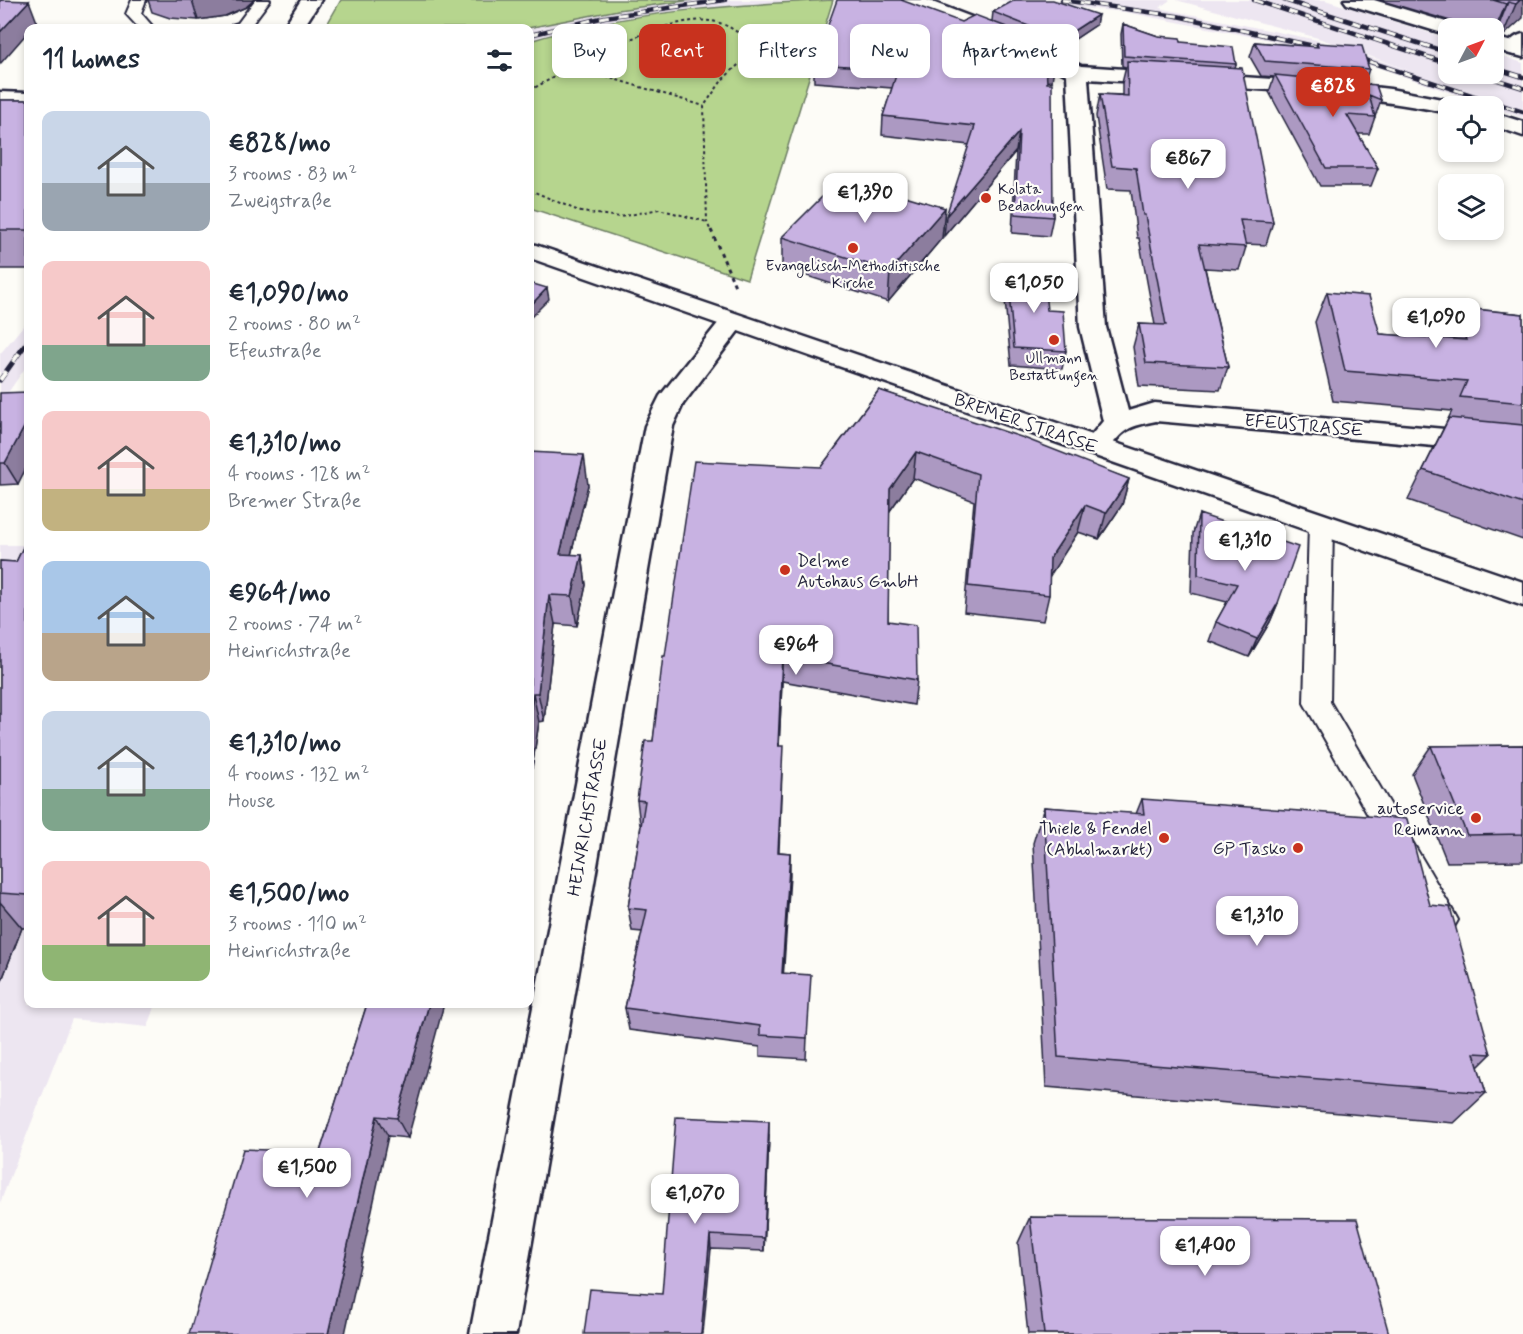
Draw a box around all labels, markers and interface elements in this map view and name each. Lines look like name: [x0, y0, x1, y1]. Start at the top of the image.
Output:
north arrow: [1438, 18, 1504, 84]
map controls: [1438, 18, 1504, 240]
chip: Buy: [552, 24, 627, 78]
chip: Rent: [639, 24, 726, 78]
chip: Filters: [738, 24, 838, 78]
chip: New: [850, 24, 930, 78]
chip: Apartment: [942, 24, 1079, 78]
text: 11 homes: [42, 43, 140, 77]
icon: filters: [483, 44, 516, 77]
pin: €828: [1297, 67, 1369, 118]
text: €828: [1310, 73, 1356, 100]
button: locate: [1438, 96, 1504, 162]
text: €828/mo: [228, 127, 331, 161]
icon: home: [90, 135, 162, 207]
pin: €867: [1152, 139, 1224, 190]
text: €867: [1165, 145, 1211, 172]
text: 3 rooms · 83 m²: [228, 161, 357, 188]
pin: €1,390: [816, 173, 914, 224]
button: layers: [1438, 174, 1504, 240]
text: €1,390: [837, 179, 893, 206]
place label: Kolata Bedachungen: [998, 180, 1085, 218]
text: Zweigstraße: [228, 188, 332, 215]
marker: Kolata Bedachungen: [979, 191, 993, 205]
marker: Evangelisch-Methodistische Kirche: [846, 241, 860, 255]
place label: Evangelisch-Methodistische Kirche: [766, 257, 940, 294]
pin: €1,050: [985, 263, 1083, 314]
text: €1,050: [1004, 269, 1064, 296]
text: €1,090/mo: [228, 277, 349, 311]
icon: home: [90, 285, 162, 357]
pin: €1,090: [1387, 298, 1485, 349]
text: €1,090: [1406, 304, 1466, 331]
text: 2 rooms · 80 m²: [228, 311, 361, 338]
marker: Ullmann Bestattungen: [1047, 333, 1061, 347]
text: Efeustraße: [228, 338, 322, 365]
place label: Ullmann Bestattungen: [1009, 349, 1099, 387]
street label: BREMER STRASSE: [951, 388, 1101, 460]
street label: EFEUSTRASSE: [1243, 409, 1365, 443]
text: €1,310/mo: [228, 427, 341, 461]
icon: home: [90, 435, 162, 507]
text: 4 rooms · 128 m²: [228, 461, 370, 488]
text: Bremer Straße: [228, 488, 361, 515]
pin: €1,310: [1196, 521, 1294, 572]
text: €1,310: [1218, 527, 1272, 554]
place label: Delme Autohaus GmbH: [797, 549, 919, 594]
marker: Delme Autohaus GmbH: [778, 563, 792, 577]
text: €964/mo: [228, 577, 331, 611]
icon: home: [90, 585, 162, 657]
text: 2 rooms · 74 m²: [228, 611, 362, 638]
pin: €964: [760, 625, 832, 676]
text: €964: [773, 631, 819, 658]
text: Heinrichstraße: [228, 638, 351, 665]
text: €1,310/mo: [228, 727, 341, 761]
icon: home: [90, 735, 162, 807]
street label: HEINRICHSTRASSE: [562, 736, 614, 898]
text: 4 rooms · 132 m²: [228, 761, 369, 788]
text: House: [228, 788, 275, 815]
place label: autoservice Reimann: [1377, 797, 1464, 842]
marker: autoservice Reimann: [1469, 811, 1483, 825]
place label: Thiele & Fendel (Abholmarkt): [1039, 817, 1153, 862]
marker: Thiele & Fendel (Abholmarkt): [1157, 831, 1171, 845]
place label: GP Tasko: [1213, 837, 1286, 861]
marker: GP Tasko: [1291, 841, 1305, 855]
text: €1,500/mo: [228, 877, 349, 911]
icon: home: [90, 885, 162, 957]
pin: €1,310: [1208, 896, 1306, 947]
text: €1,310: [1230, 902, 1284, 929]
text: 3 rooms · 110 m²: [228, 911, 367, 938]
text: Heinrichstraße: [228, 938, 351, 965]
pin: €1,500: [258, 1148, 356, 1199]
text: €1,500: [277, 1154, 337, 1181]
pin: €1,070: [646, 1174, 744, 1225]
text: €1,070: [665, 1180, 725, 1207]
pin: €1,400: [1156, 1226, 1254, 1277]
text: €1,400: [1174, 1232, 1236, 1259]

